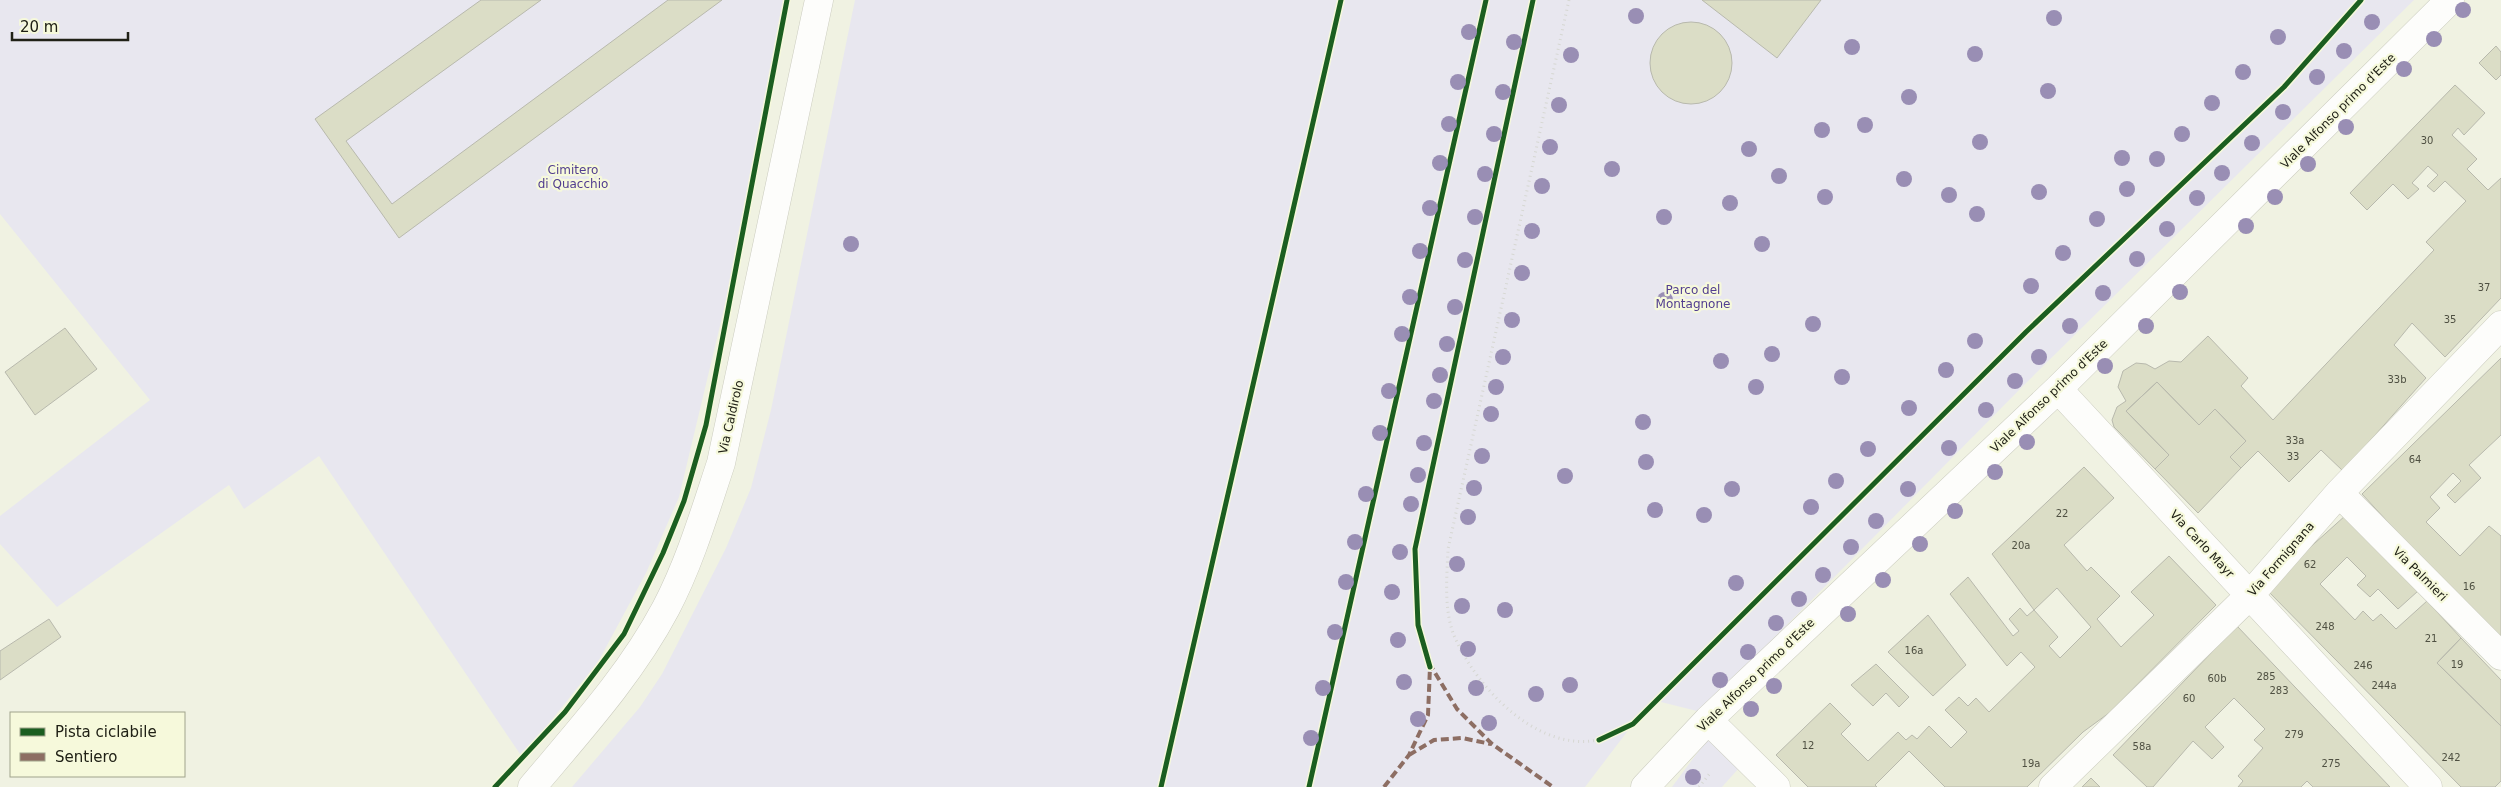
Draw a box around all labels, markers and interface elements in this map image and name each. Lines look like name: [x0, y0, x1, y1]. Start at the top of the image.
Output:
scale bar: [12, 10, 129, 42]
text: 20 m: [20, 18, 58, 36]
street label: Viale Alfonso primo d'Este: [2278, 51, 2398, 171]
house number: 30: [2421, 135, 2433, 146]
park label: Cimitero di Quacchio: [538, 163, 608, 191]
house number: 37: [2478, 282, 2490, 293]
park label: Parco del Montagnone: [1656, 283, 1730, 311]
house number: 35: [2444, 314, 2456, 325]
street label: Viale Alfonso primo d'Este: [1988, 336, 2110, 456]
house number: 33b: [2387, 374, 2407, 385]
street label: Via Caldirolo: [716, 379, 746, 455]
house number: 33a: [2286, 435, 2304, 446]
house number: 33: [2287, 451, 2299, 462]
house number: 64: [2409, 454, 2421, 465]
street label: Via Carlo Mayr: [2167, 507, 2237, 581]
house number: 22: [2056, 508, 2068, 519]
street label: Via Formignana: [2245, 519, 2317, 599]
house number: 20a: [2012, 540, 2030, 551]
street label: Via Palmieri: [2390, 544, 2450, 604]
house number: 62: [2304, 559, 2316, 570]
house number: 16: [2463, 581, 2475, 592]
street label: Viale Alfonso primo d'Este: [1695, 615, 1817, 735]
house number: 248: [2315, 621, 2335, 632]
house number: 21: [2425, 633, 2437, 644]
house number: 16a: [1905, 645, 1923, 656]
house number: 19: [2451, 659, 2463, 670]
house number: 246: [2353, 660, 2373, 671]
house number: 285: [2256, 671, 2276, 682]
house number: 60b: [2207, 673, 2227, 684]
house number: 244a: [2371, 680, 2397, 691]
house number: 283: [2269, 685, 2289, 696]
house number: 60: [2183, 693, 2195, 704]
legend: [10, 712, 185, 777]
text: Pista ciclabile: [55, 723, 157, 741]
house number: 279: [2284, 729, 2304, 740]
house number: 12: [1802, 740, 1814, 751]
house number: 58a: [2133, 741, 2151, 752]
text: Sentiero: [55, 748, 118, 766]
house number: 242: [2441, 752, 2461, 763]
house number: 19a: [2022, 758, 2040, 769]
house number: 275: [2321, 758, 2341, 769]

